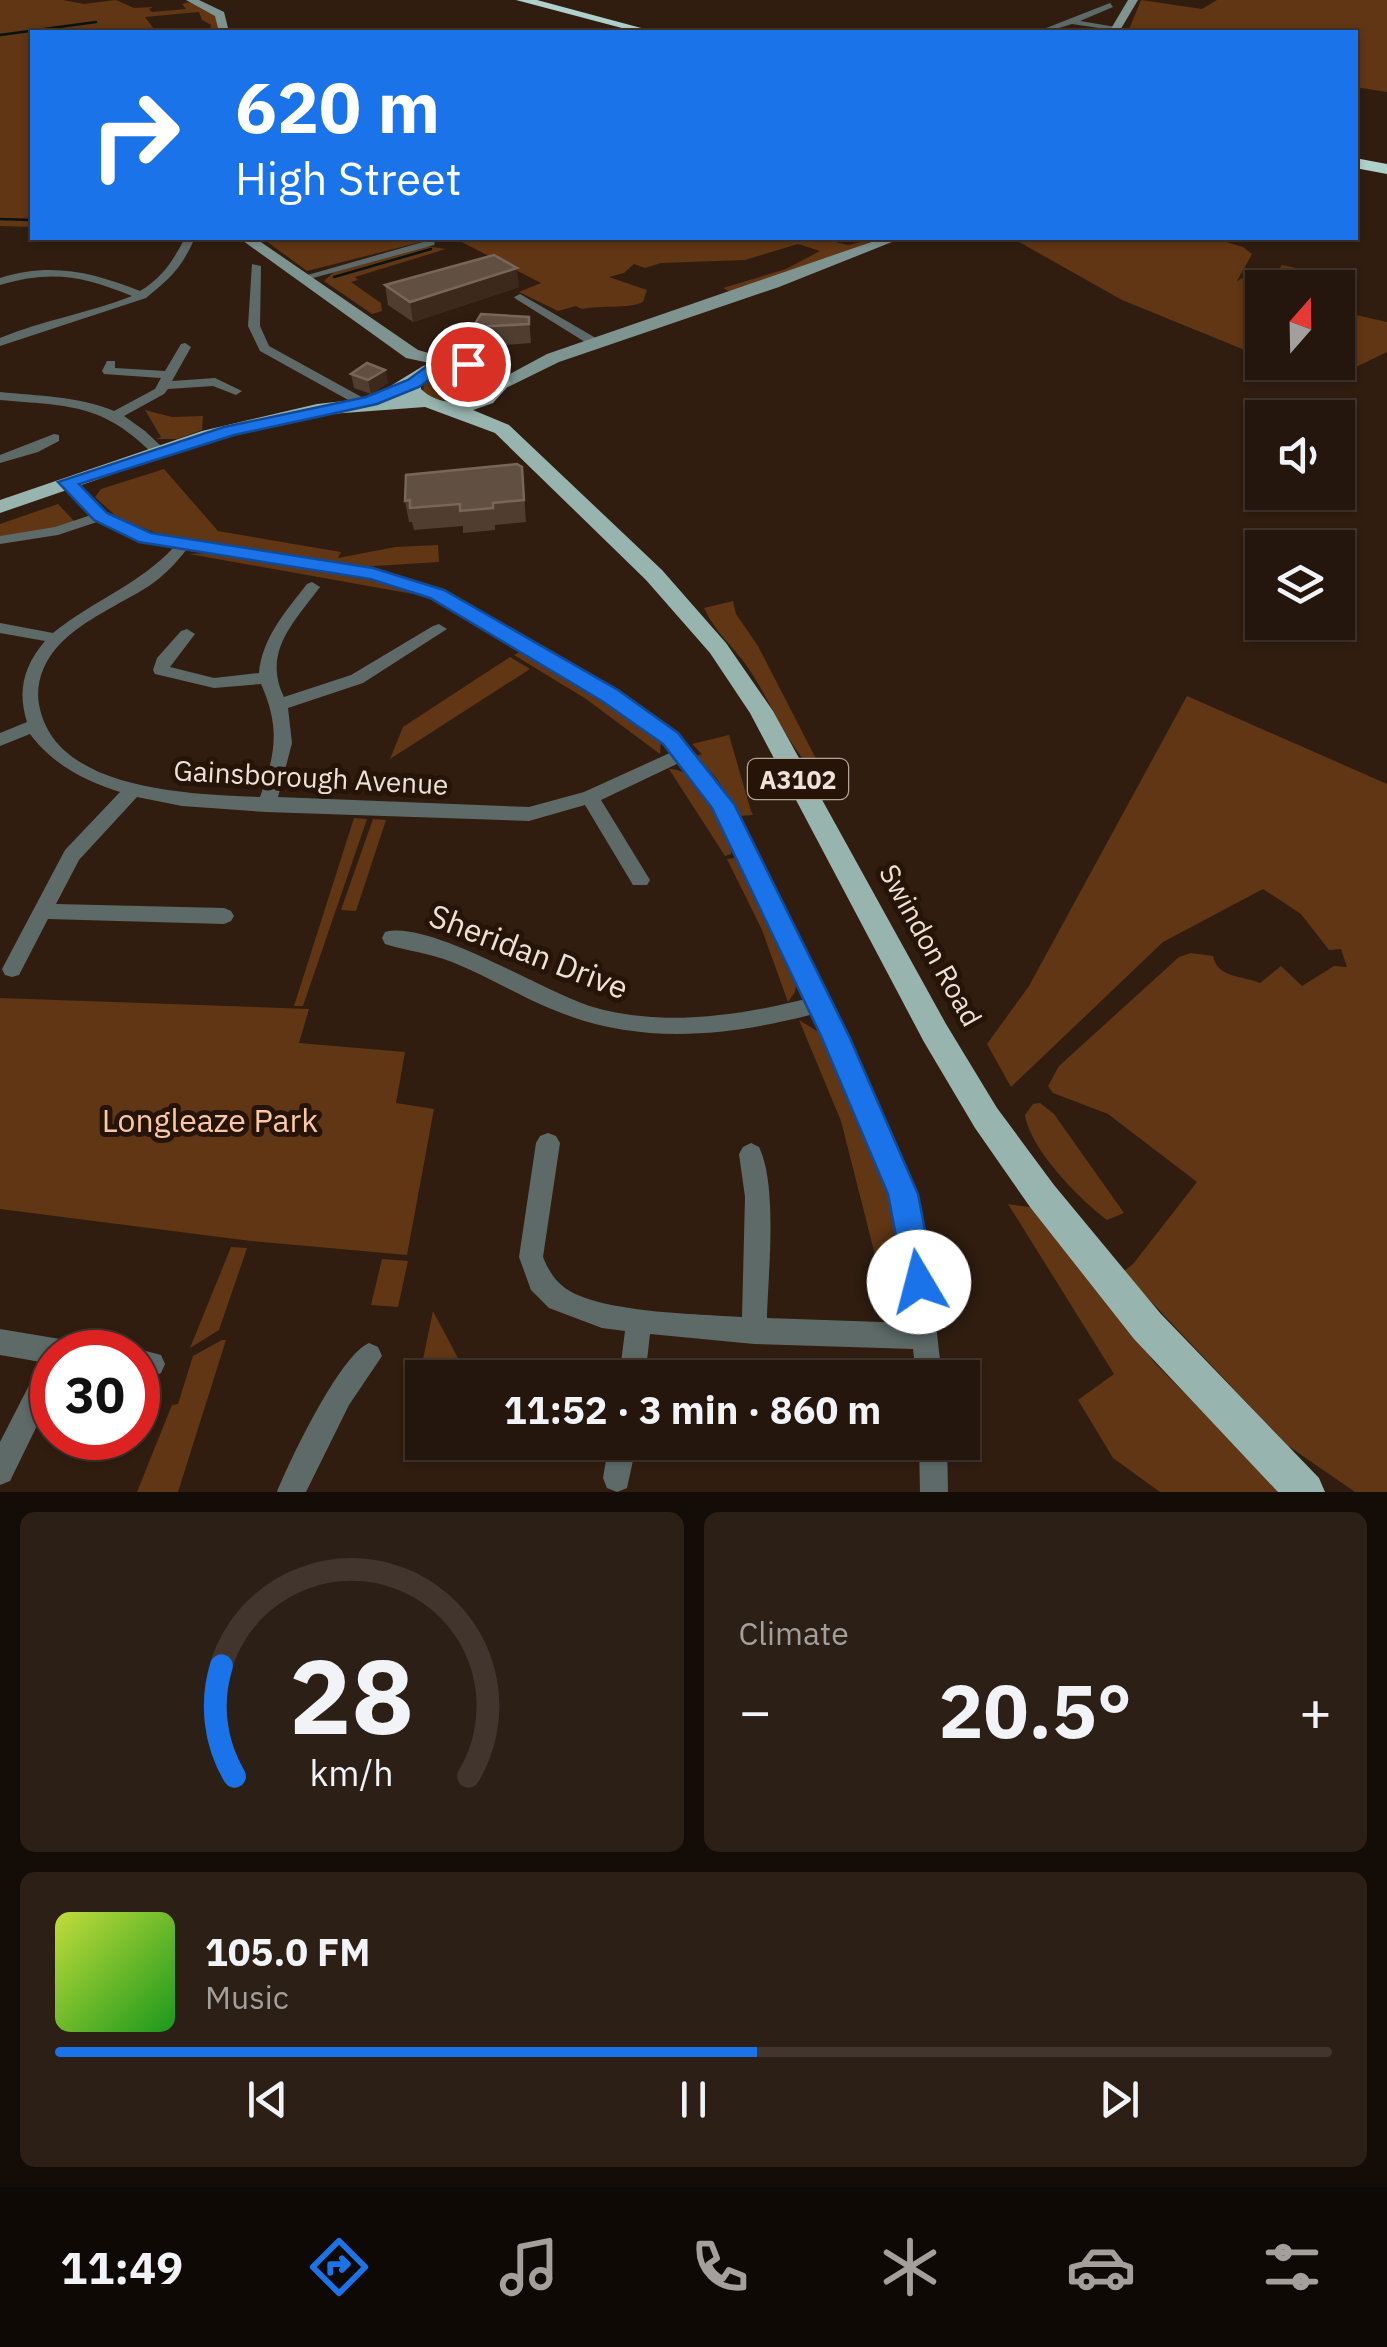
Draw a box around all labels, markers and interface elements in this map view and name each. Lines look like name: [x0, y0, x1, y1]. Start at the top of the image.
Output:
text: 620 m: [235, 61, 440, 152]
icon: right: [70, 70, 200, 200]
text: High Street: [235, 149, 461, 207]
north arrow: [1245, 270, 1355, 380]
map controls: [1245, 270, 1355, 640]
pin: [426, 322, 511, 407]
icon: arrive: [441, 337, 496, 392]
button: sound: [1245, 400, 1355, 510]
button: layers: [1245, 530, 1355, 640]
street label: Gainsborough Avenue: [173, 751, 449, 803]
road number: A3102: [748, 759, 848, 799]
street label: Swindon Road: [871, 858, 991, 1032]
street label: Sheridan Drive: [424, 894, 634, 1008]
park label: Longleaze Park: [102, 1099, 318, 1141]
position arrow: [867, 1230, 971, 1334]
speed limit sign: 30: [30, 1330, 160, 1460]
text: 11:52 · 3 min · 860 m: [504, 1385, 881, 1434]
text: Climate: [739, 1612, 849, 1654]
text: 28: [289, 1627, 414, 1763]
text: 20.5°: [938, 1661, 1132, 1759]
text: −: [739, 1675, 772, 1746]
text: +: [1299, 1675, 1332, 1746]
text: km/h: [310, 1749, 394, 1796]
text: 105.0 FM: [205, 1927, 370, 1976]
text: Music: [205, 1976, 289, 2018]
icon: previous: [240, 2072, 295, 2127]
icon: pause: [666, 2072, 721, 2127]
icon: next: [1092, 2072, 1147, 2127]
icon: directions: [304, 2232, 374, 2302]
icon: music: [494, 2232, 564, 2302]
icon: phone: [685, 2232, 755, 2302]
icon: climate: [875, 2232, 945, 2302]
icon: car: [1066, 2232, 1136, 2302]
icon: filters: [1257, 2232, 1327, 2302]
text: 11:49: [60, 2238, 183, 2296]

